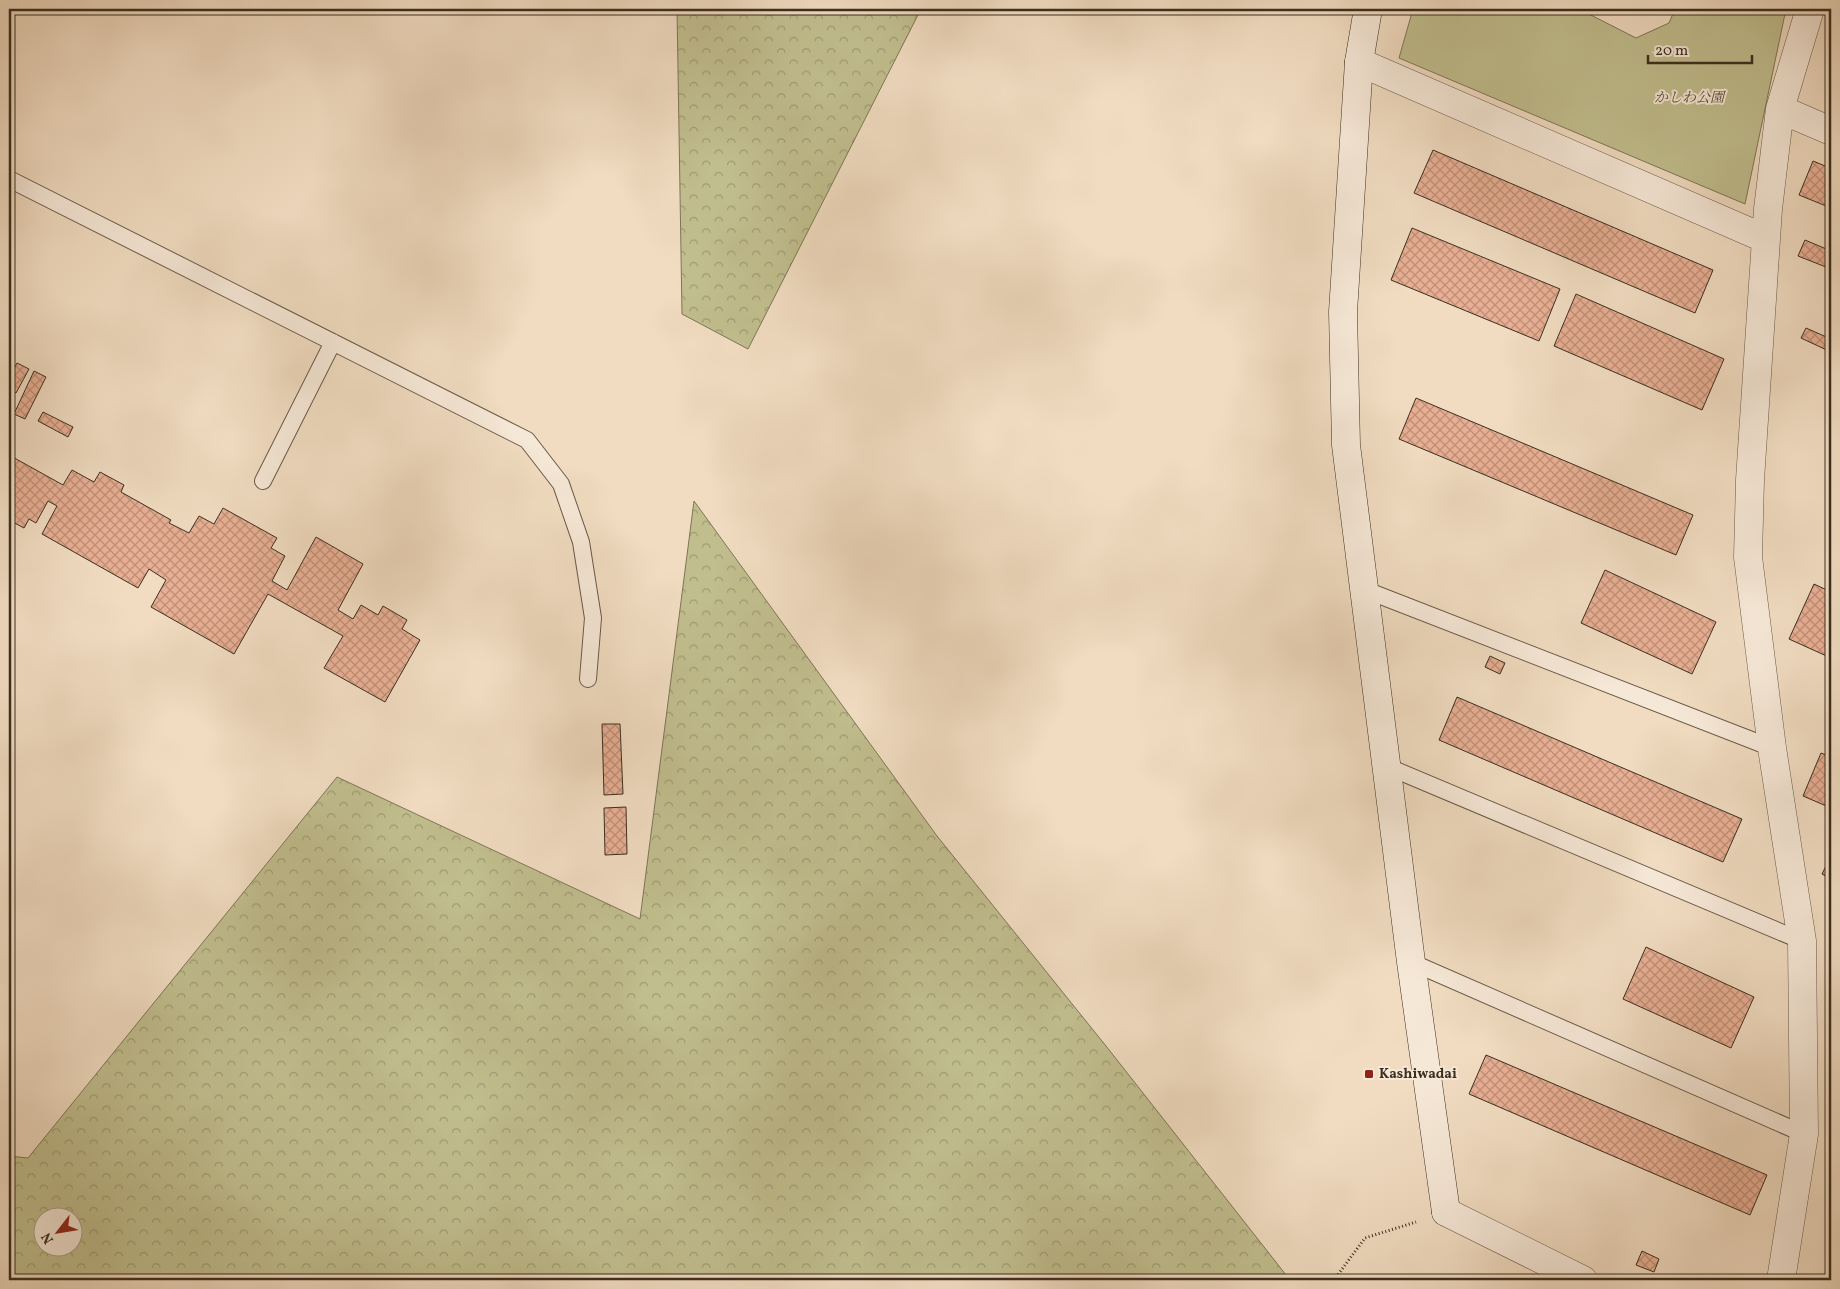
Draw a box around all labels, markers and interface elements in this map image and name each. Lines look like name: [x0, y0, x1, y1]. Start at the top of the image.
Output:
scale bar: [1648, 32, 1751, 64]
text: 20 m: [1655, 41, 1688, 62]
park label: かしわ公園: [1654, 89, 1726, 108]
place label: Kashiwadai: [1379, 1065, 1457, 1084]
marker: Kashiwadai: [1363, 1068, 1375, 1080]
north arrow: [32, 1206, 82, 1256]
text: N: [37, 1229, 59, 1247]

